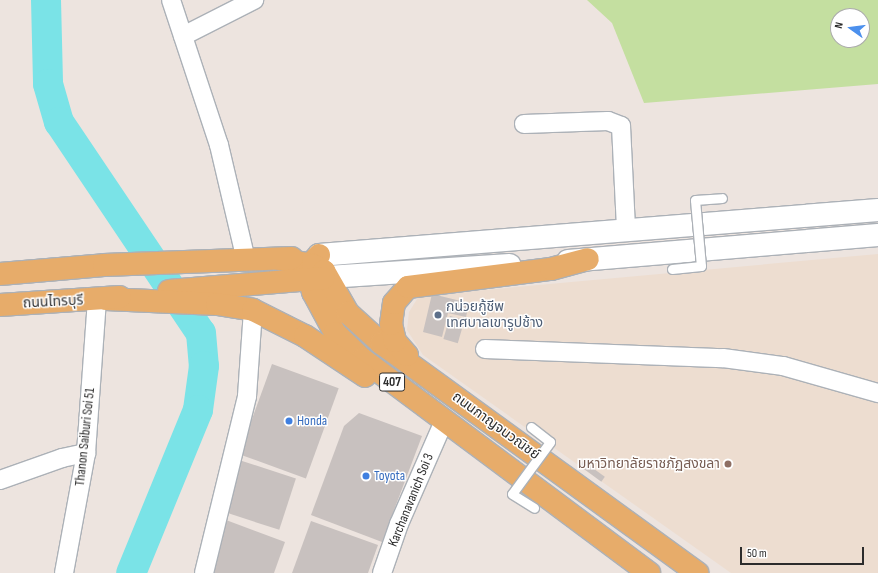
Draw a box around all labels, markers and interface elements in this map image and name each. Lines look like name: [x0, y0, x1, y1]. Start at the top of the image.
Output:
north arrow: [830, 8, 870, 48]
text: N: [832, 21, 846, 30]
street label: ถนนไทรบุรี: [22, 292, 84, 312]
place label: กน่วยกู้ชีพ เทศบาลเขารูปช้าง: [446, 299, 543, 332]
marker: กน่วยกู้ชีพ เทศบาลเขารูปช้าง: [433, 310, 443, 320]
road number: 407: [379, 371, 405, 393]
street label: Thanon Saiburi Soi 51: [71, 387, 99, 487]
street label: ถนนกาญจนวณิชย์: [449, 389, 543, 463]
place label: Honda: [297, 413, 327, 429]
marker: Honda: [284, 416, 294, 426]
street label: Karchanavanich Soi 3: [385, 451, 437, 549]
place label: มหาวิทยาลัยราชภัฏสงขลา: [578, 456, 720, 472]
marker: มหาวิทยาลัยราชภัฏสงขลา: [723, 459, 733, 469]
place label: Toyota: [374, 468, 405, 484]
marker: Toyota: [361, 471, 371, 481]
scale bar: [742, 539, 866, 565]
text: 50 m: [747, 546, 767, 561]

